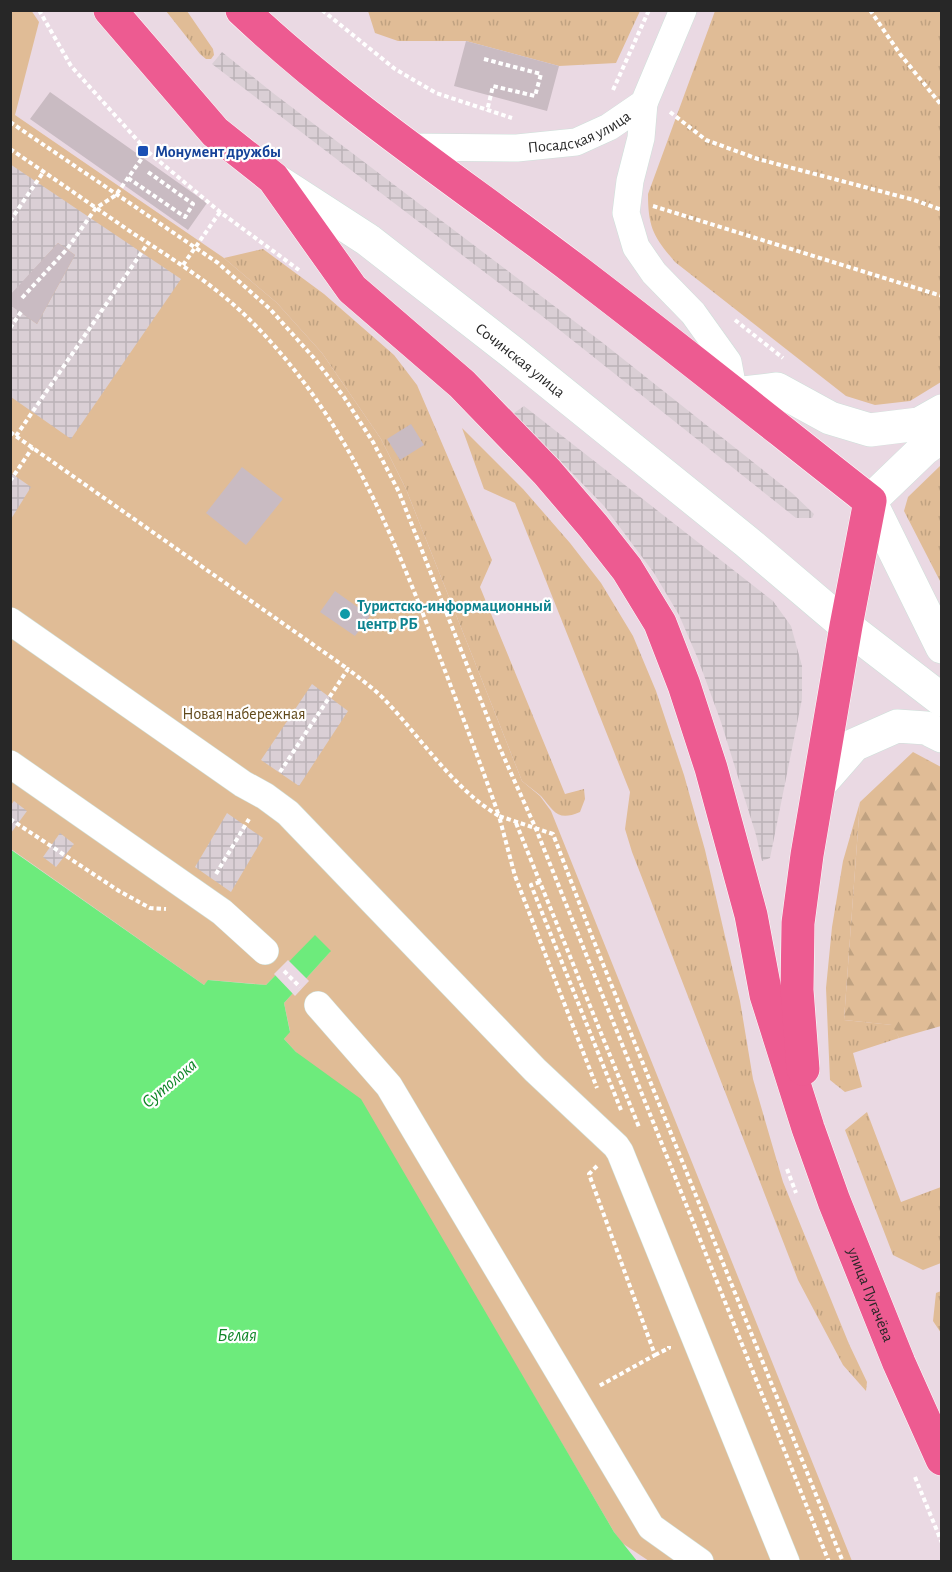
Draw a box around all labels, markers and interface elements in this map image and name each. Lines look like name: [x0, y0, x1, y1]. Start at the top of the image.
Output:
street label: Посадская улица: [527, 108, 634, 156]
marker: Монумент дружбы: [136, 144, 150, 158]
place label: Монумент дружбы: [155, 144, 281, 161]
street label: Сочинская улица: [472, 320, 568, 401]
place label: Туристско-информационный центр РБ: [357, 598, 552, 632]
marker: Туристско-информационный центр РБ: [338, 607, 352, 621]
park label: Новая набережная: [182, 706, 306, 722]
water label: Сутолока: [139, 1056, 201, 1112]
street label: улица Пугачёва: [843, 1244, 897, 1344]
water label: Белая: [217, 1327, 257, 1345]

